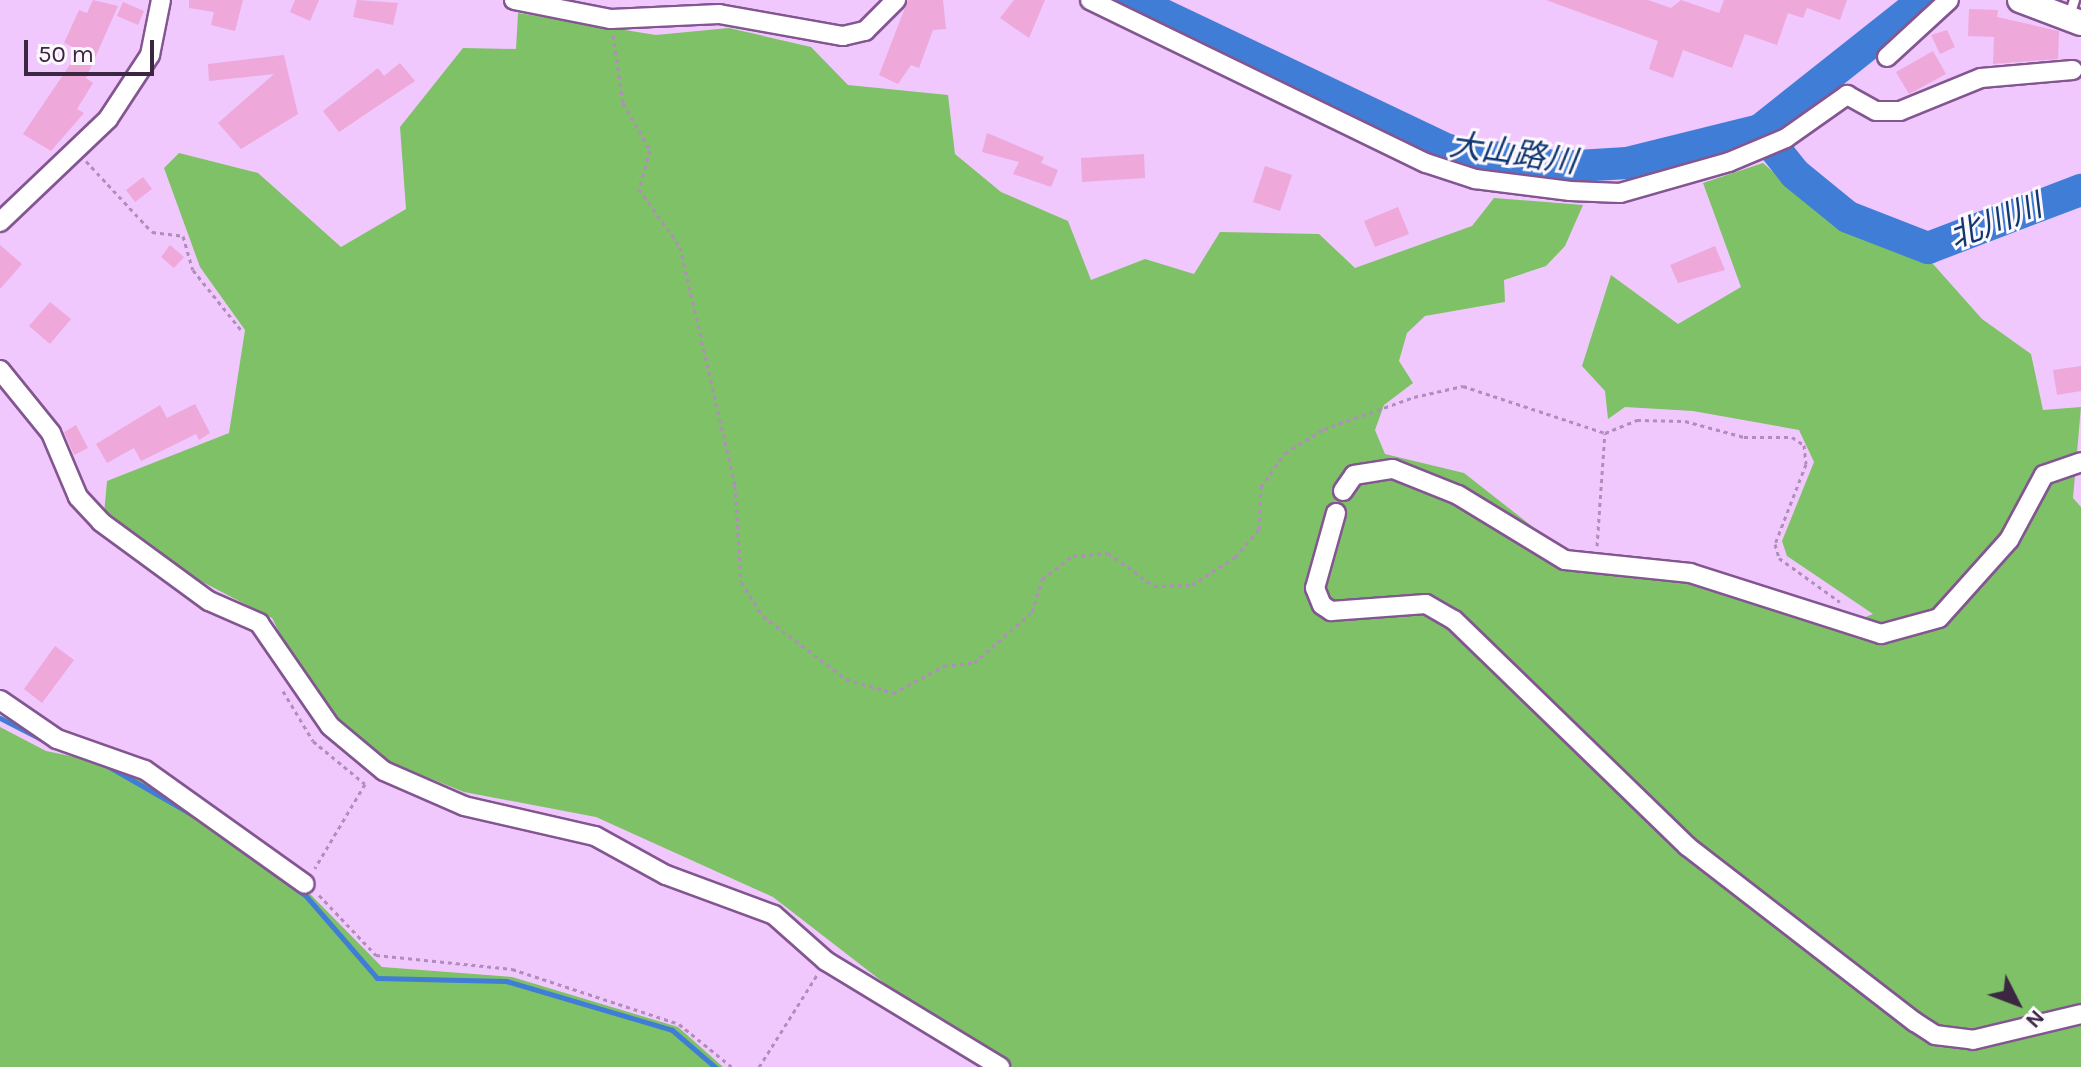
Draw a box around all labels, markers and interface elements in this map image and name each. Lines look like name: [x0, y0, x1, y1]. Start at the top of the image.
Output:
scale bar: [28, 24, 158, 74]
text: 50 m: [38, 40, 94, 68]
water label: 大山路川: [1447, 126, 1579, 182]
water label: 北川川: [1944, 187, 2048, 257]
north arrow: [1977, 963, 2057, 1043]
text: N: [2020, 1004, 2050, 1034]

